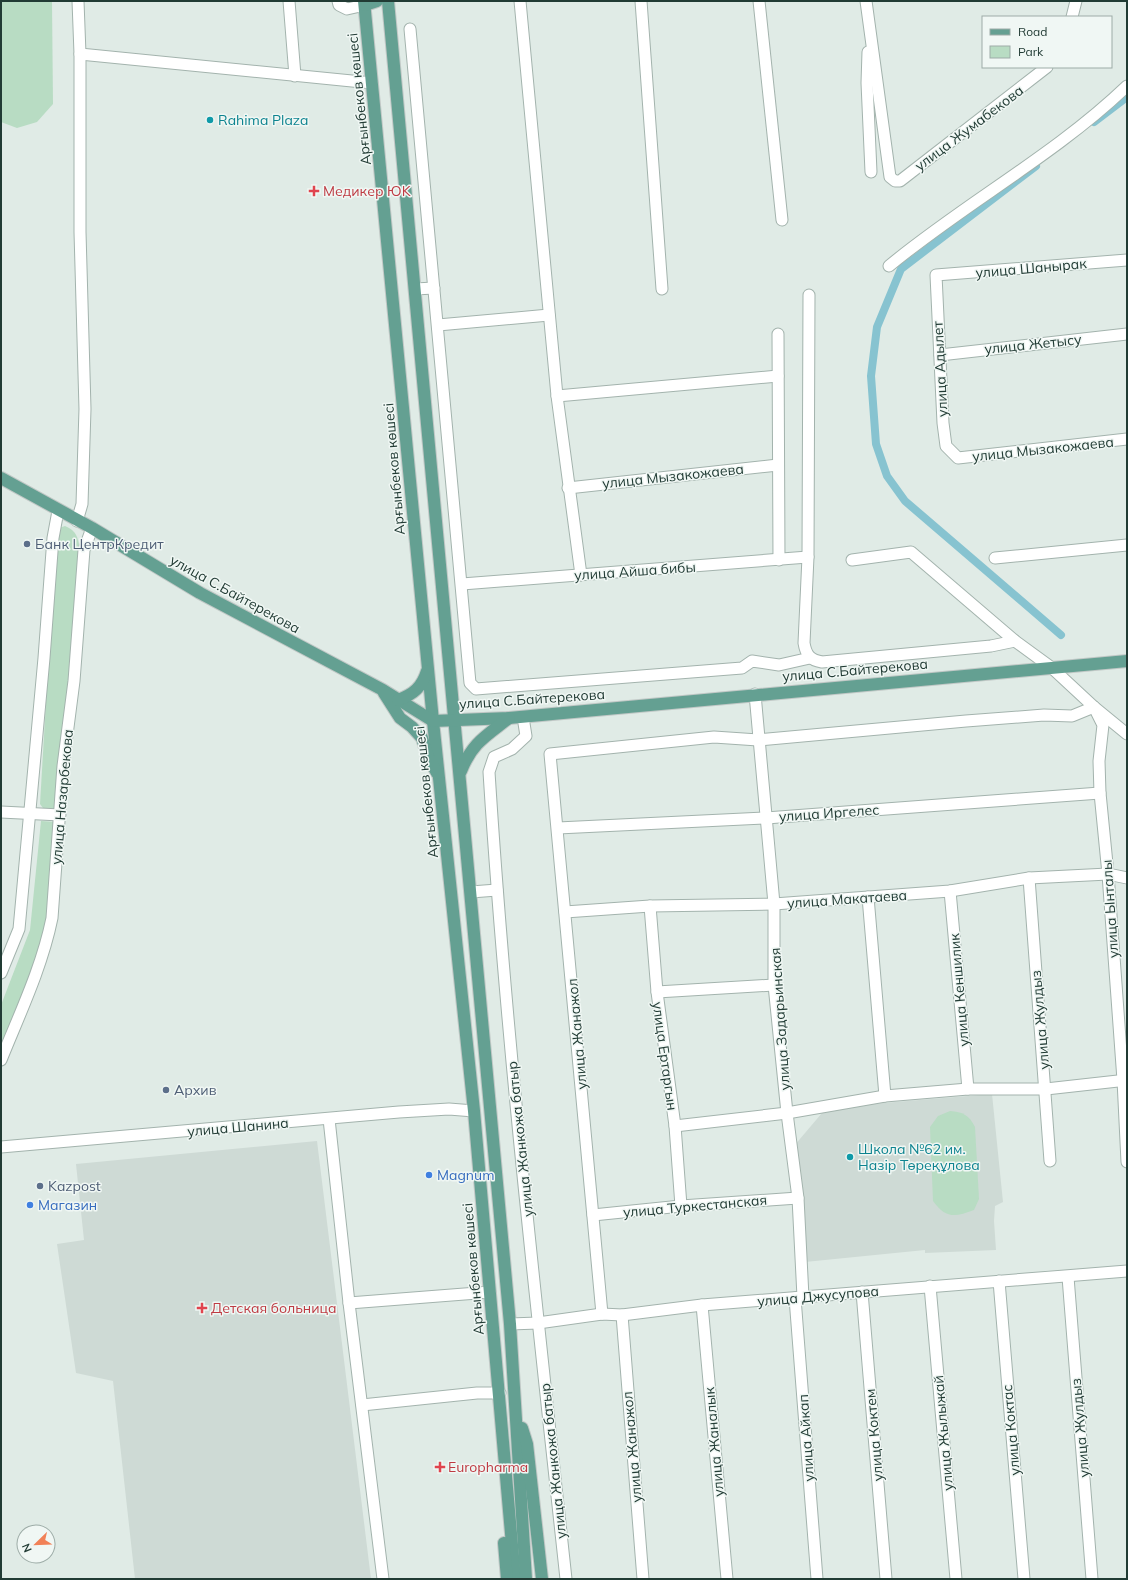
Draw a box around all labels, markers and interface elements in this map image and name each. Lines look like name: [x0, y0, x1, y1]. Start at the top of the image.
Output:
legend: [982, 16, 1112, 68]
text: Road: [1018, 24, 1047, 39]
street label: Арғынбеков көшесі: [343, 32, 375, 166]
text: Park: [1018, 44, 1044, 59]
street label: улица Жумабекова: [911, 81, 1027, 175]
place label: Rahima Plaza: [218, 111, 308, 129]
marker: Rahima Plaza: [205, 115, 215, 125]
place label: Медикер ЮK: [323, 182, 412, 200]
marker: Медикер ЮK: [308, 185, 320, 197]
street label: улица Шанырак: [975, 254, 1088, 282]
street label: улица Адылет: [928, 320, 952, 417]
street label: улица Жетысу: [984, 330, 1083, 358]
street label: Арғынбеков көшесі: [379, 402, 409, 536]
street label: улица Мызакожаева: [971, 433, 1115, 465]
street label: улица Мызакожаева: [601, 460, 745, 492]
place label: Банк ЦентрКредит: [35, 535, 164, 553]
marker: Банк ЦентрКредит: [22, 539, 32, 549]
street label: улица С.Байтерекова: [167, 551, 303, 637]
street label: улица Айша бибы: [574, 558, 696, 584]
street label: улица С.Байтерекова: [781, 655, 929, 685]
street label: улица С.Байтерекова: [458, 685, 606, 713]
street label: Арғынбеков көшесі: [410, 725, 442, 859]
street label: улица Назарбекова: [47, 729, 77, 865]
street label: улица Иргелес: [778, 801, 880, 825]
street label: улица Ынталы: [1098, 859, 1122, 959]
street label: улица Макатаева: [786, 886, 908, 912]
street label: улица Кеншилик: [945, 932, 973, 1047]
street label: улица Задарьинская: [766, 947, 794, 1091]
street label: улица Жулдыз: [1027, 970, 1053, 1070]
street label: улица Жанажол: [563, 978, 591, 1090]
street label: улица Ертаргын: [648, 1000, 682, 1112]
street label: улица Жанкожа батыр: [503, 1060, 537, 1218]
place label: Архив: [174, 1081, 217, 1099]
marker: Архив: [161, 1085, 171, 1095]
street label: улица Шанина: [187, 1114, 289, 1140]
place label: Школа №62 им. Назір Төреқұлова: [858, 1140, 980, 1174]
marker: Школа №62 им. Назір Төреқұлова: [845, 1152, 855, 1162]
place label: Magnum: [437, 1166, 494, 1184]
marker: Magnum: [424, 1170, 434, 1180]
place label: Kazpost: [48, 1177, 101, 1195]
marker: Kazpost: [35, 1181, 45, 1191]
street label: улица Туркестанская: [622, 1191, 768, 1221]
place label: Магазин: [38, 1196, 97, 1214]
marker: Магазин: [25, 1200, 35, 1210]
street label: Арғынбеков көшесі: [458, 1202, 488, 1336]
street label: улица Джусупова: [756, 1282, 880, 1310]
place label: Детская больница: [211, 1299, 337, 1317]
marker: Детская больница: [196, 1302, 208, 1314]
street label: улица Жылыжай: [929, 1375, 957, 1491]
street label: улица Жулдыз: [1067, 1378, 1093, 1478]
street label: улица Жанкожа батыр: [536, 1382, 570, 1540]
street label: улица Коктас: [998, 1384, 1024, 1476]
street label: улица Жаналык: [700, 1386, 728, 1498]
street label: улица Коктем: [861, 1388, 887, 1482]
street label: улица Жанажол: [618, 1391, 646, 1503]
street label: улица Айкап: [794, 1394, 818, 1482]
place label: Europharma: [448, 1458, 528, 1476]
marker: Europharma: [435, 1462, 445, 1472]
north arrow: [16, 1524, 56, 1564]
text: N: [19, 1541, 35, 1554]

